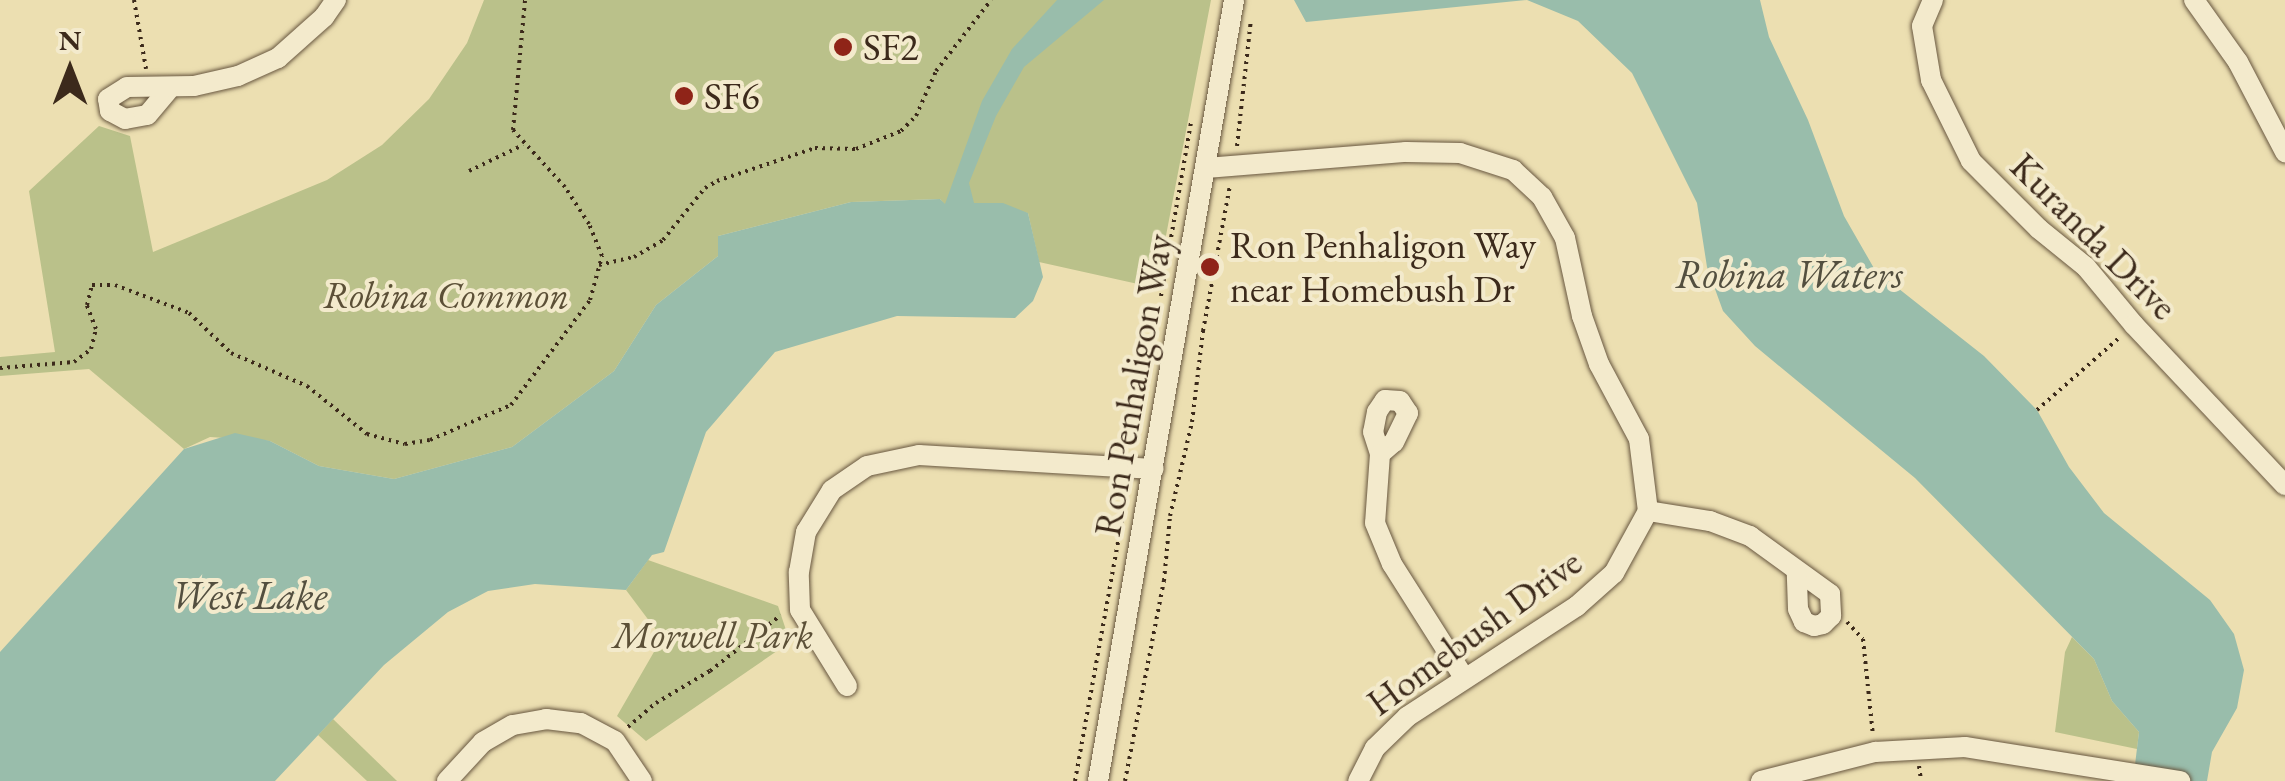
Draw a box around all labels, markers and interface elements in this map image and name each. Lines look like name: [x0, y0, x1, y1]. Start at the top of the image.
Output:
north arrow: [20, 20, 120, 120]
text: N: [59, 22, 81, 58]
place label: SF2: [863, 24, 918, 70]
marker: SF2: [832, 36, 854, 58]
place label: SF6: [704, 73, 759, 119]
marker: SF6: [673, 85, 695, 107]
street label: Kuranda Drive: [2001, 143, 2187, 329]
place label: Ron Penhaligon Way near Homebush Dr: [1230, 222, 1536, 312]
street label: Ron Penhaligon Way: [1084, 230, 1182, 540]
water label: Robina Waters: [1675, 250, 1903, 298]
marker: Ron Penhaligon Way near Homebush Dr: [1199, 256, 1221, 278]
park label: Robina Common: [323, 272, 569, 318]
street label: Homebush Drive: [1358, 539, 1590, 725]
water label: West Lake: [171, 571, 327, 619]
park label: Morwell Park: [613, 612, 813, 658]

